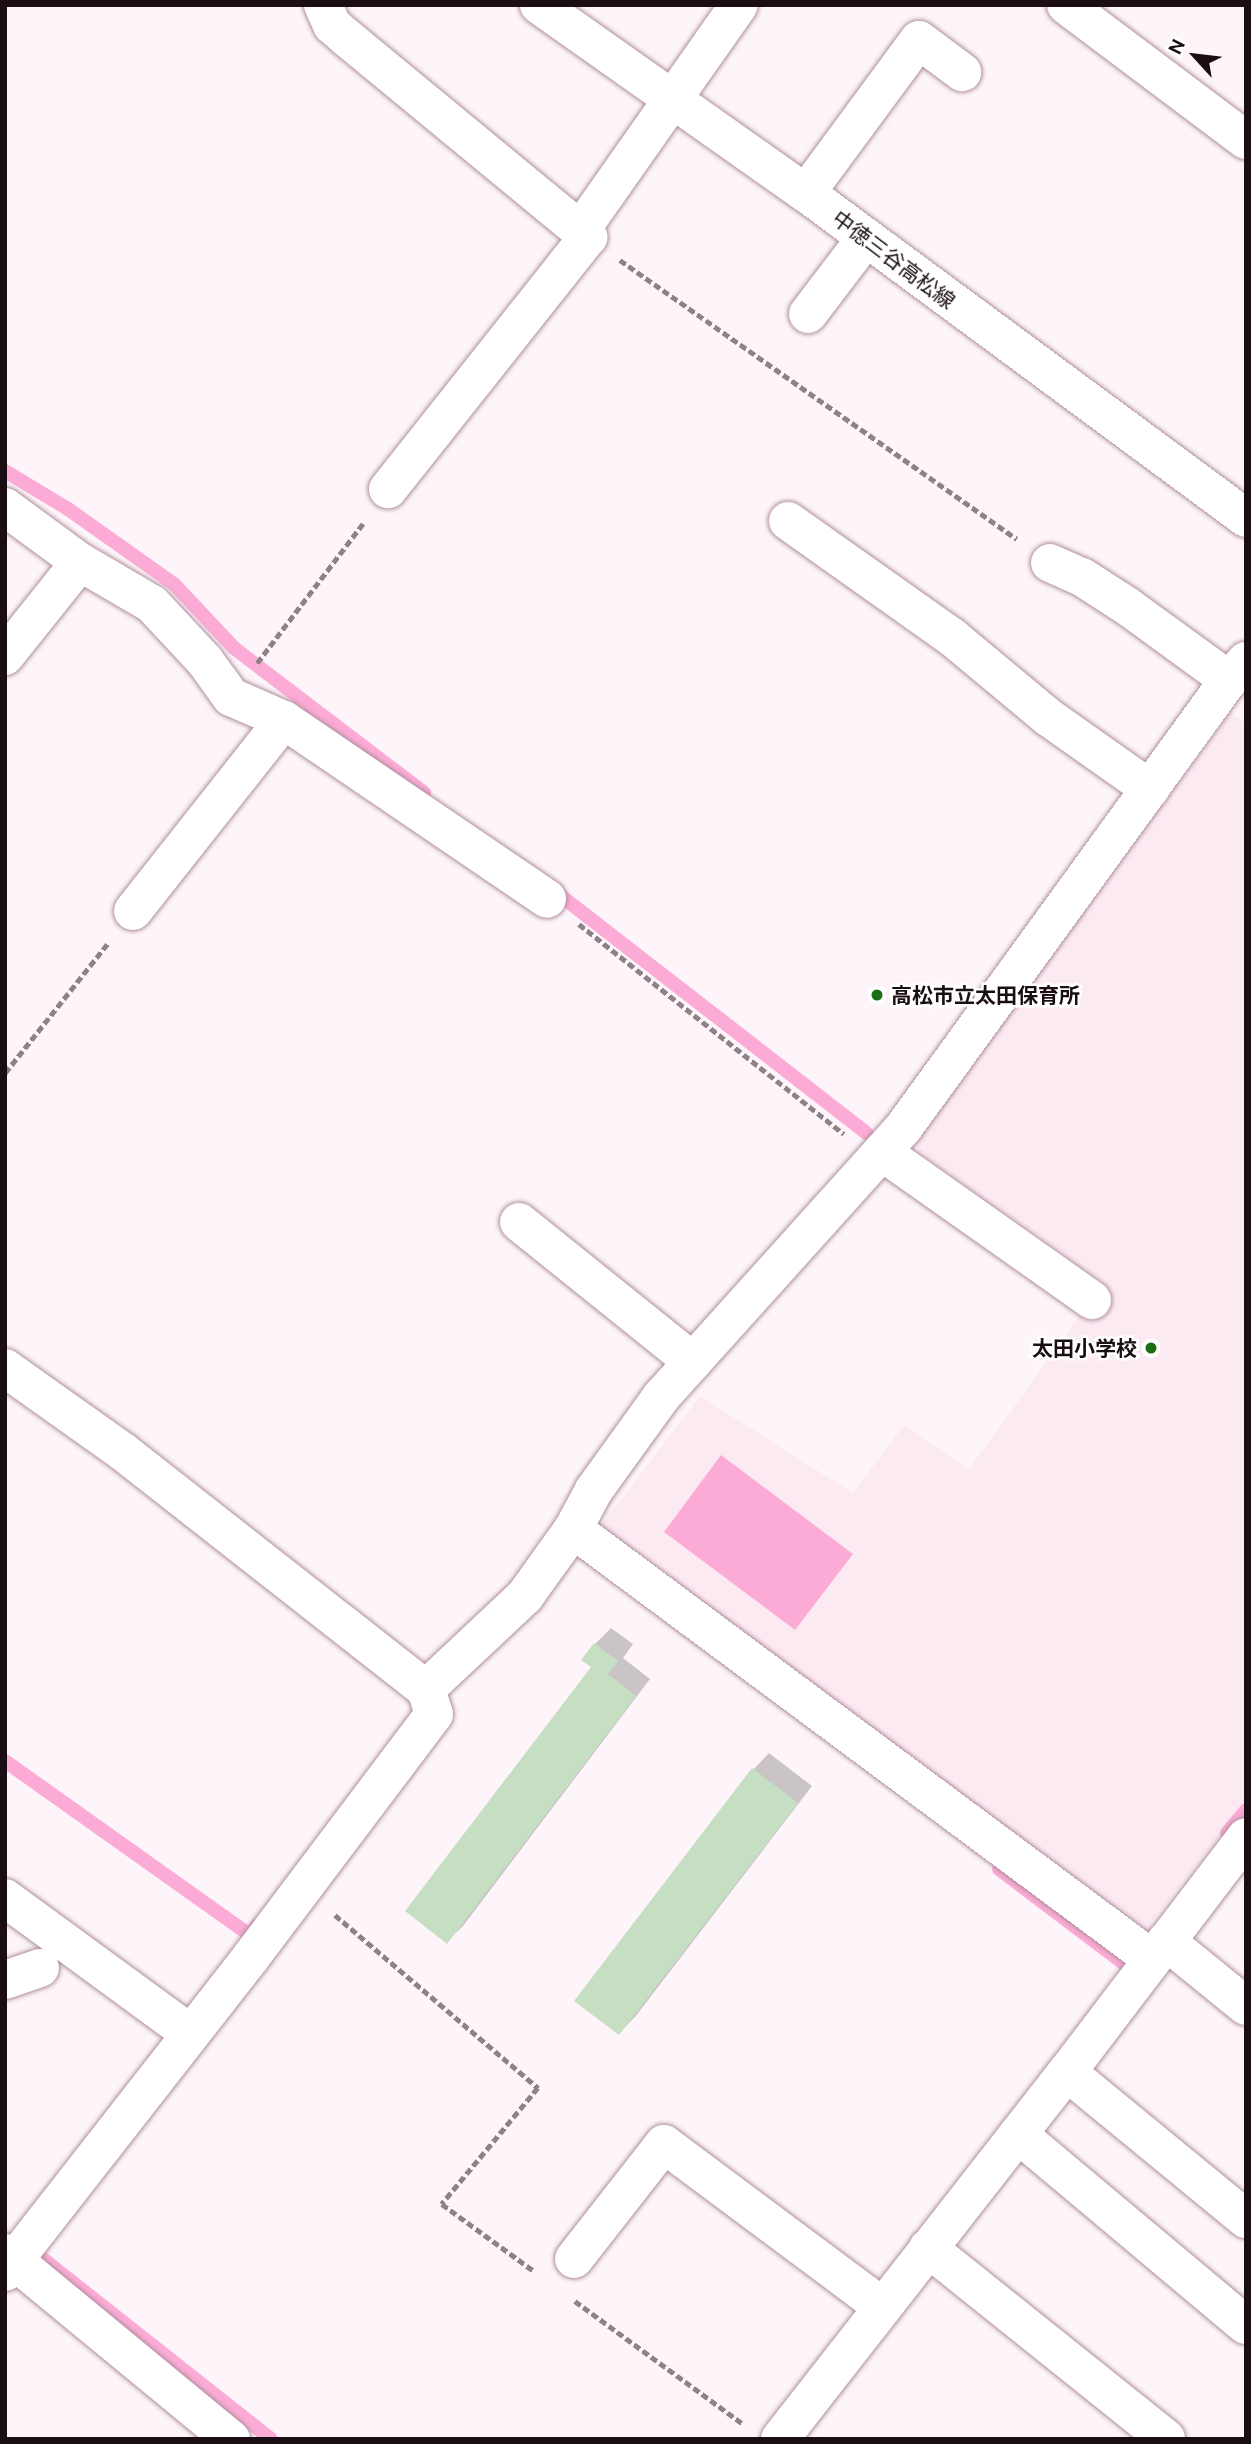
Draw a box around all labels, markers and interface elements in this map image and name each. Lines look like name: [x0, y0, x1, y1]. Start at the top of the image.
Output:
north arrow: [1160, 21, 1230, 91]
text: N: [1163, 35, 1189, 58]
street label: 中徳三谷高松線: [828, 205, 960, 313]
place label: 高松市立太田保育所: [891, 982, 1080, 1008]
marker: 高松市立太田保育所: [869, 987, 885, 1003]
place label: 太田小学校: [1032, 1335, 1137, 1361]
marker: 太田小学校: [1143, 1340, 1159, 1356]

